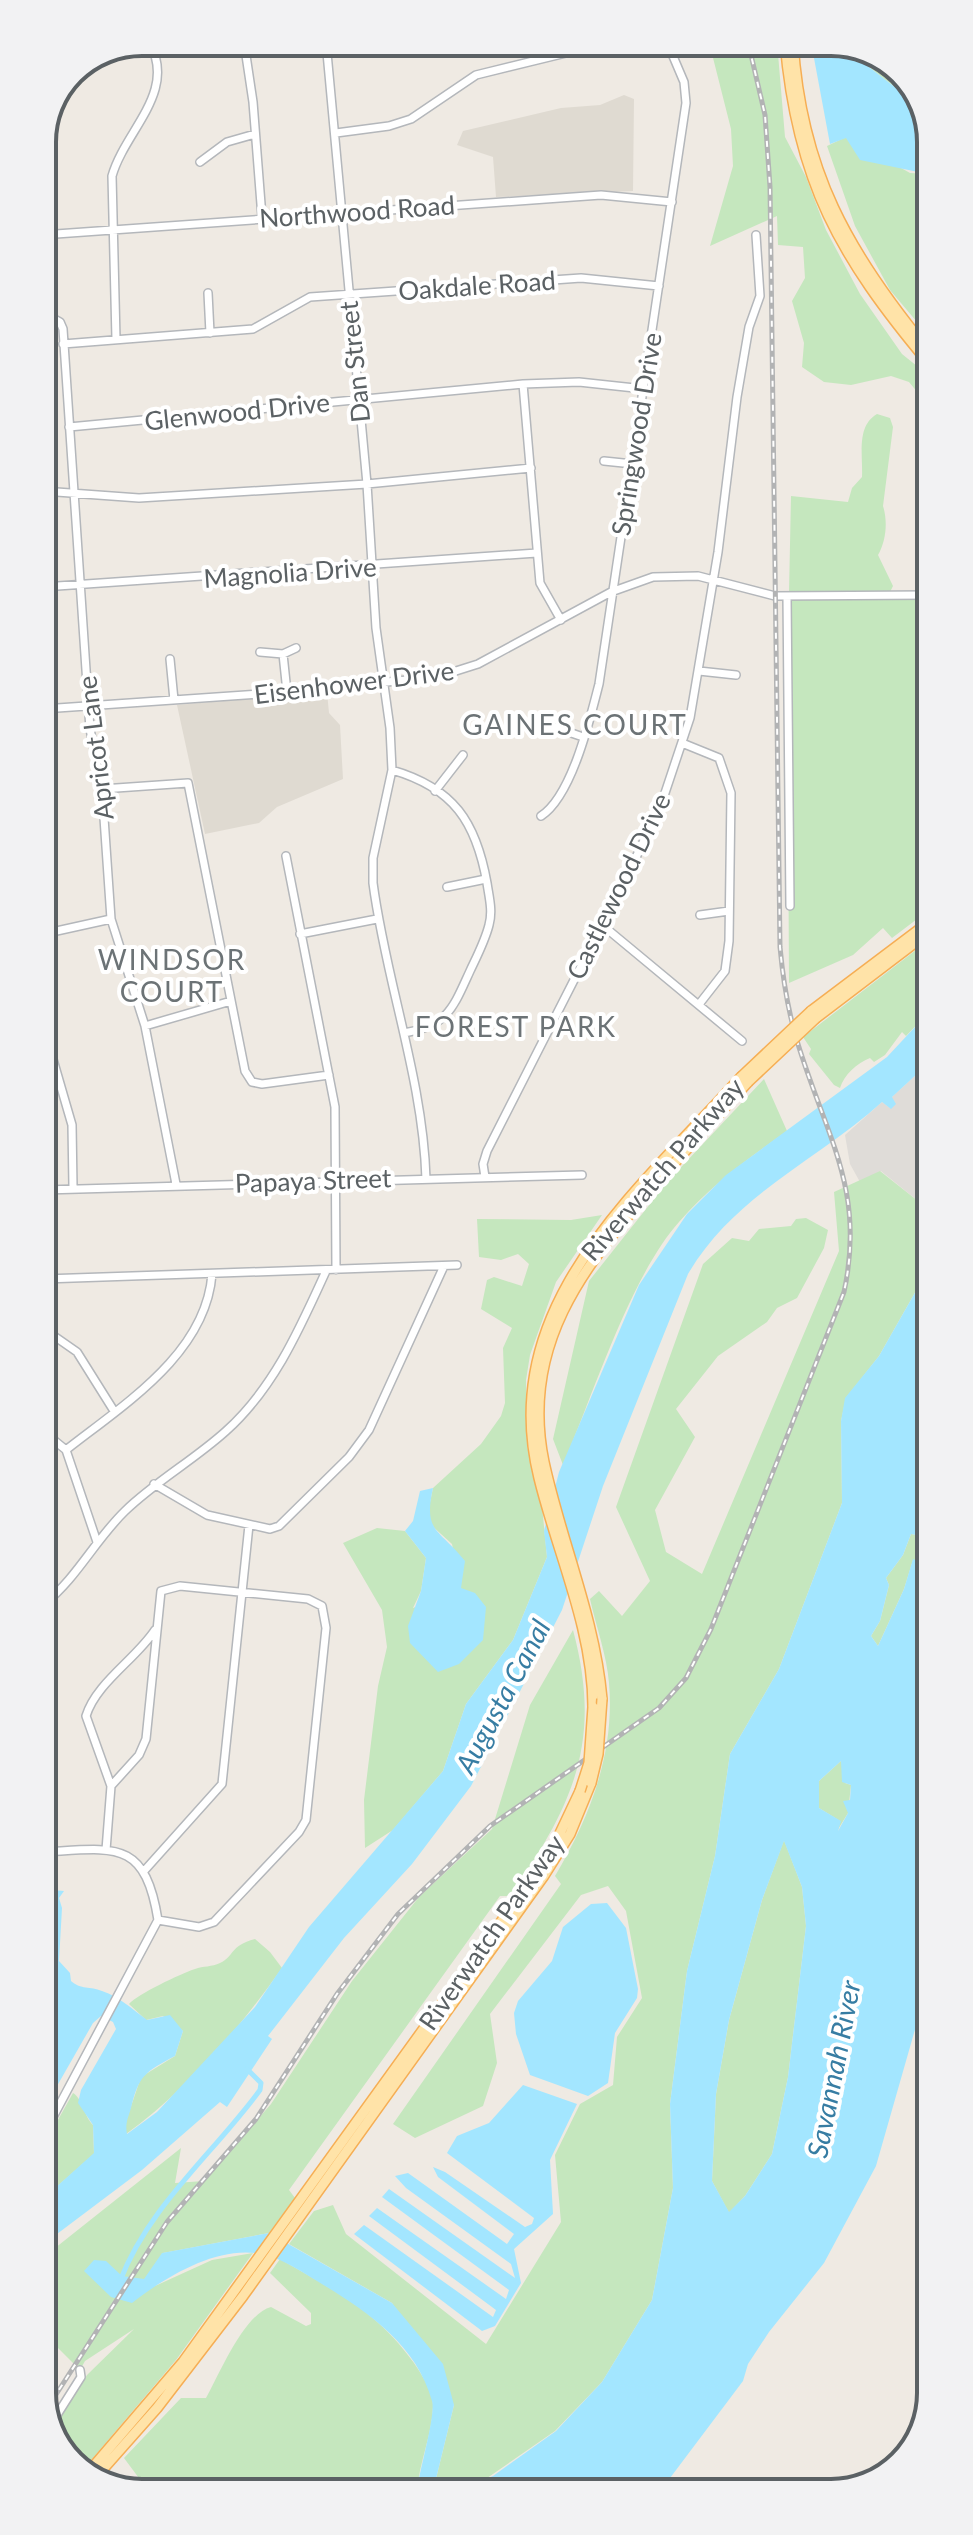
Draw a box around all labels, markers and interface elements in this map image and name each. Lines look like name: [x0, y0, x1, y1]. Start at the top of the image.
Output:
street label: Northwood Road: [258, 188, 456, 234]
street label: Oakdale Road: [397, 264, 557, 306]
street label: Dan Street: [332, 299, 376, 424]
street label: Springwood Drive: [604, 330, 668, 538]
street label: Glenwood Drive: [143, 385, 331, 437]
street label: Magnolia Drive: [202, 550, 378, 594]
street label: Eisenhower Drive: [252, 654, 456, 710]
street label: Apricot Lane: [70, 674, 120, 822]
district label: GAINES COURT: [462, 707, 688, 741]
street label: Castlewood Drive: [559, 788, 677, 984]
district label: WINDSOR COURT: [98, 942, 246, 1008]
district label: FOREST PARK: [415, 1009, 617, 1043]
street label: Riverwatch Parkway: [574, 1071, 750, 1267]
street label: Papaya Street: [234, 1161, 392, 1199]
water label: Augusta Canal: [447, 1613, 557, 1780]
street label: Riverwatch Parkway: [411, 1828, 571, 2036]
water label: Savannah River: [799, 1977, 867, 2160]

